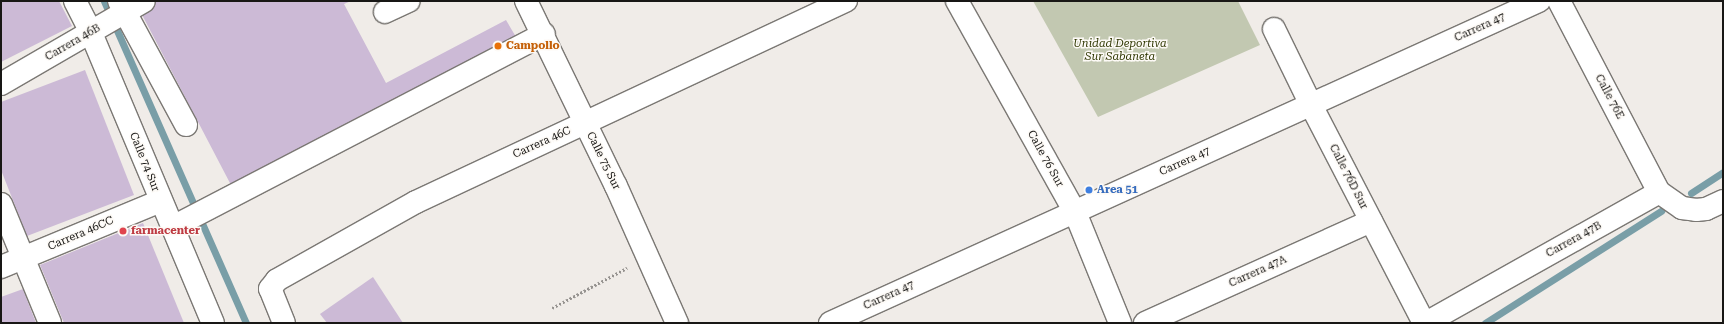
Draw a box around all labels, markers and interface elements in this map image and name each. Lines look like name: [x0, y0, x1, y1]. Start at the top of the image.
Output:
street label: Carrera 47: [1453, 11, 1507, 45]
street label: Carrera 46B: [43, 22, 103, 64]
park label: Unidad Deportiva Sur Sabaneta: [1073, 38, 1167, 64]
place label: Campollo: [506, 39, 560, 53]
marker: Campollo: [493, 41, 503, 51]
street label: Calle 76E: [1592, 72, 1626, 122]
street label: Carrera 46C: [511, 124, 573, 162]
street label: Calle 76 Sur: [1024, 128, 1066, 190]
street label: Calle 74 Sur: [126, 130, 162, 194]
street label: Calle 75 Sur: [583, 130, 623, 192]
street label: Calle 76D Sur: [1326, 142, 1370, 212]
street label: Carrera 47: [1158, 145, 1212, 179]
place label: Area 51: [1097, 183, 1138, 197]
marker: Area 51: [1084, 185, 1094, 195]
street label: Carrera 46CC: [46, 214, 116, 254]
street label: Carrera 47B: [1544, 219, 1604, 261]
place label: farmacenter: [131, 224, 200, 238]
marker: farmacenter: [118, 226, 128, 236]
street label: Carrera 47A: [1227, 253, 1289, 291]
street label: Carrera 47: [862, 279, 916, 313]

